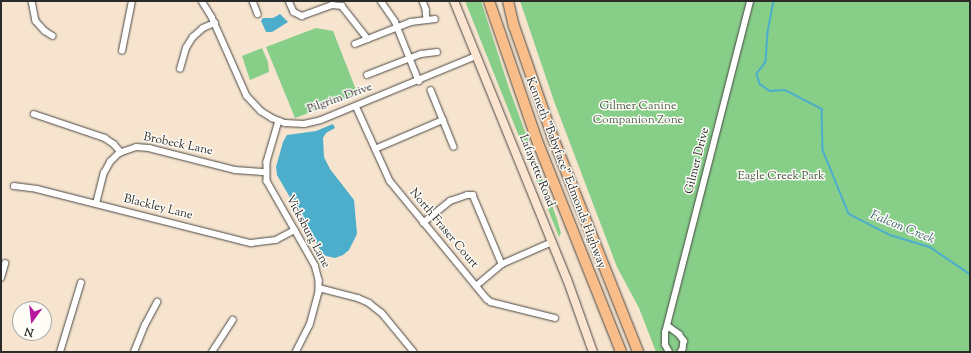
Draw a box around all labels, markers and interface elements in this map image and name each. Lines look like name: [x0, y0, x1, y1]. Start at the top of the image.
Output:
street label: Kenneth "Babyface" Edmonds Highway: [522, 75, 608, 271]
street label: Pilgrim Drive: [305, 81, 375, 117]
park label: Gilmer Canine Companion Zone: [593, 100, 683, 128]
street label: Gilmer Drive: [683, 126, 713, 196]
street label: Brobeck Lane: [142, 131, 214, 159]
street label: Lafayette Road: [515, 133, 557, 209]
park label: Eagle Creek Park: [737, 170, 825, 184]
street label: North Fraser Court: [406, 186, 480, 272]
street label: Blackley Lane: [122, 192, 194, 224]
street label: Vicksburg Lane: [282, 193, 332, 271]
water label: Falcon Creek: [868, 208, 936, 248]
north arrow: [12, 301, 52, 341]
text: N: [23, 323, 35, 340]

